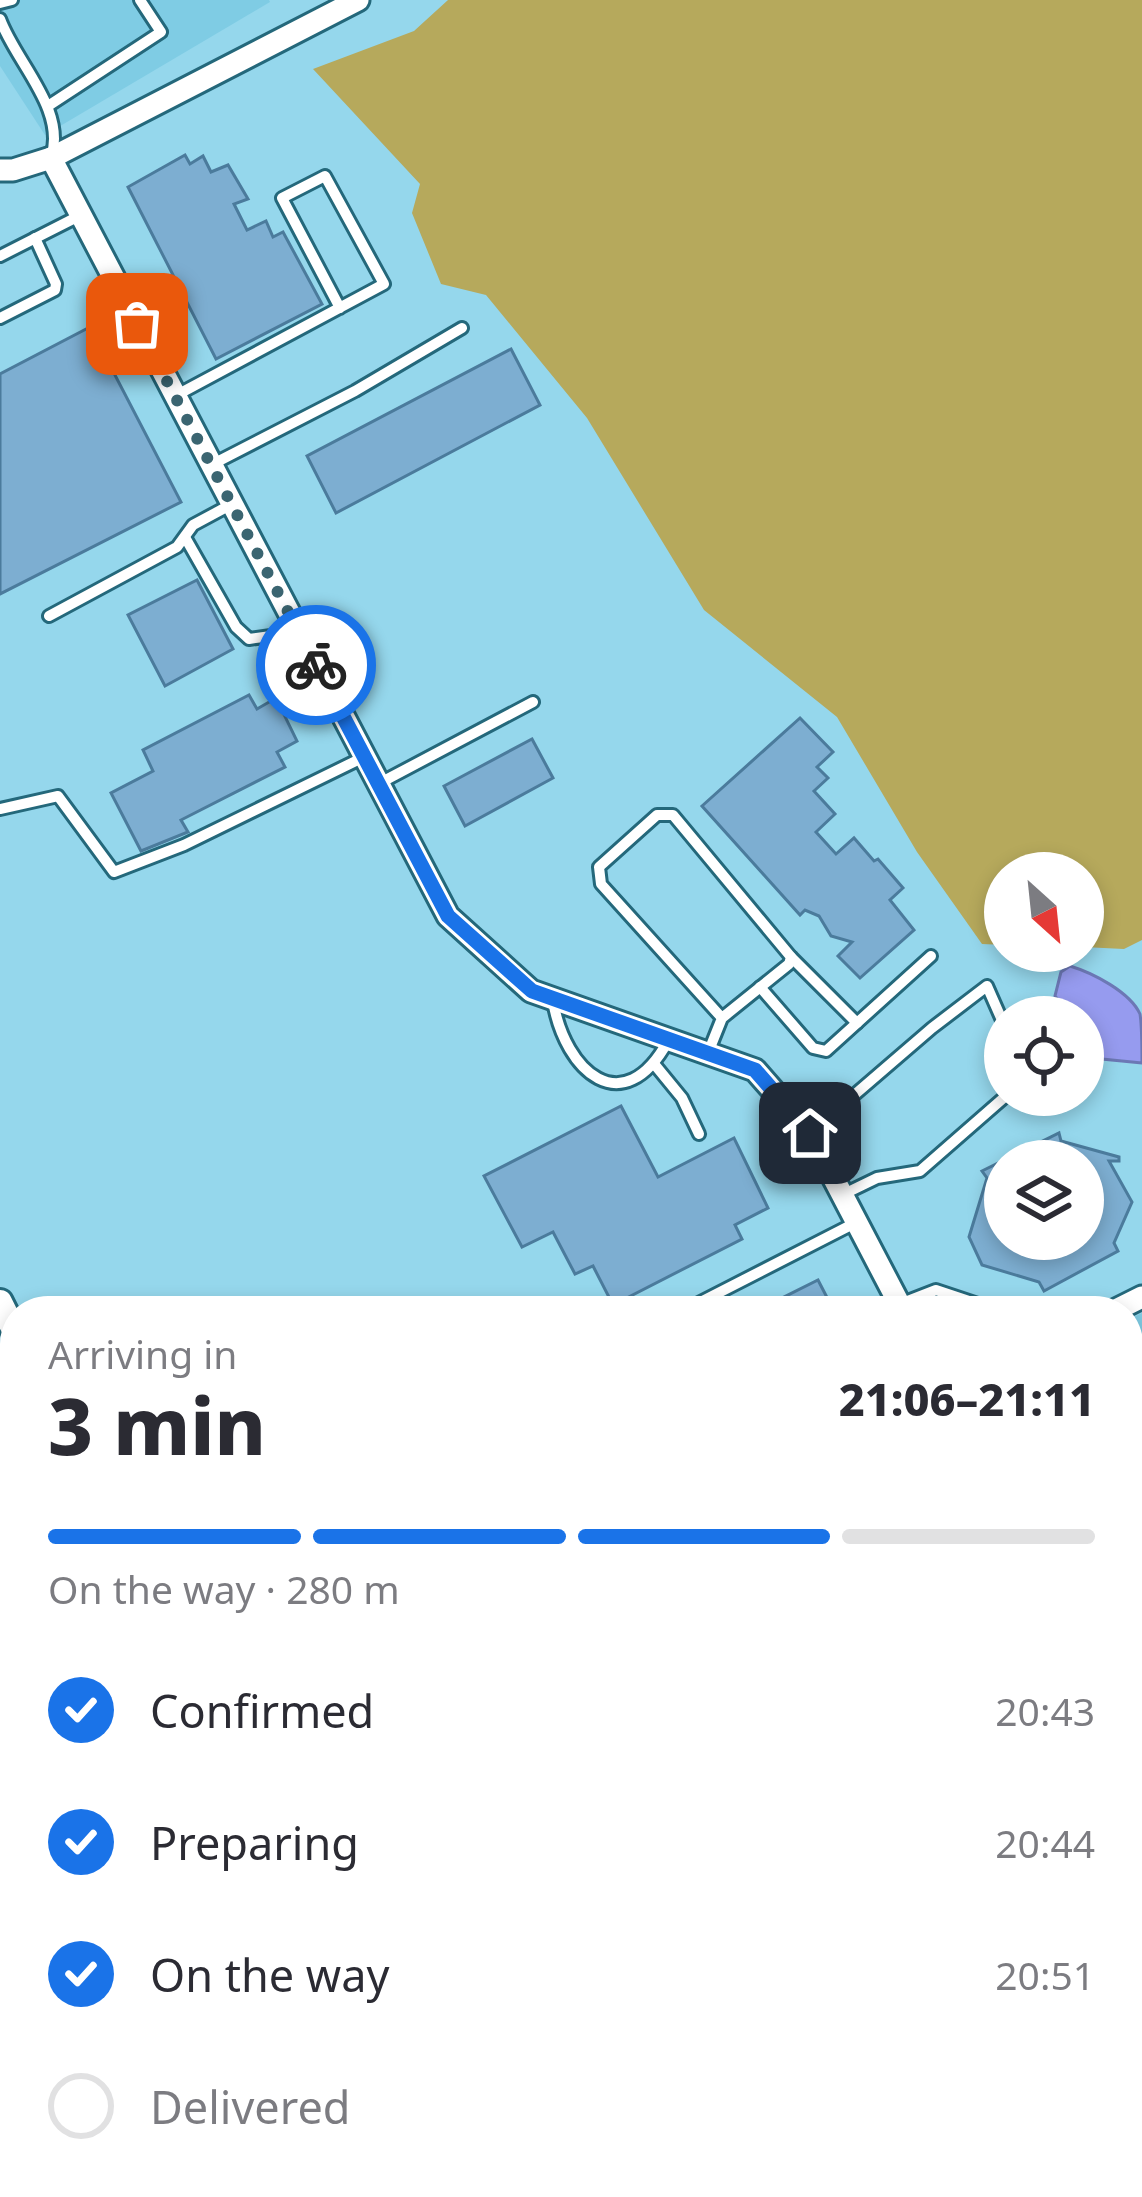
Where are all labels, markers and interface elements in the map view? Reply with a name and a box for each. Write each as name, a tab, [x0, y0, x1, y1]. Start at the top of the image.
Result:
pin	[86, 273, 188, 375]
icon: bag	[104, 291, 170, 357]
courier	[256, 605, 376, 725]
icon: bike	[283, 632, 349, 698]
north arrow	[984, 852, 1104, 972]
map controls	[984, 852, 1104, 1260]
button: locate	[984, 996, 1104, 1116]
pin	[759, 1082, 861, 1184]
icon: home	[777, 1100, 843, 1166]
button: layers	[984, 1140, 1104, 1260]
text: Arriving in	[48, 1327, 237, 1380]
text: 21:06–21:11	[839, 1368, 1095, 1429]
text: 3 min	[48, 1372, 266, 1478]
text: On the way · 280 m	[48, 1562, 400, 1615]
icon: check	[48, 1677, 114, 1743]
text: Confirmed	[150, 1680, 374, 1741]
text: 20:43	[995, 1684, 1095, 1737]
icon: check	[48, 1809, 114, 1875]
text: Preparing	[150, 1812, 359, 1873]
text: 20:44	[995, 1816, 1095, 1869]
icon: check	[48, 1941, 114, 2007]
text: On the way	[150, 1944, 389, 2005]
text: 20:51	[995, 1948, 1095, 2001]
text: Delivered	[150, 2076, 350, 2137]

